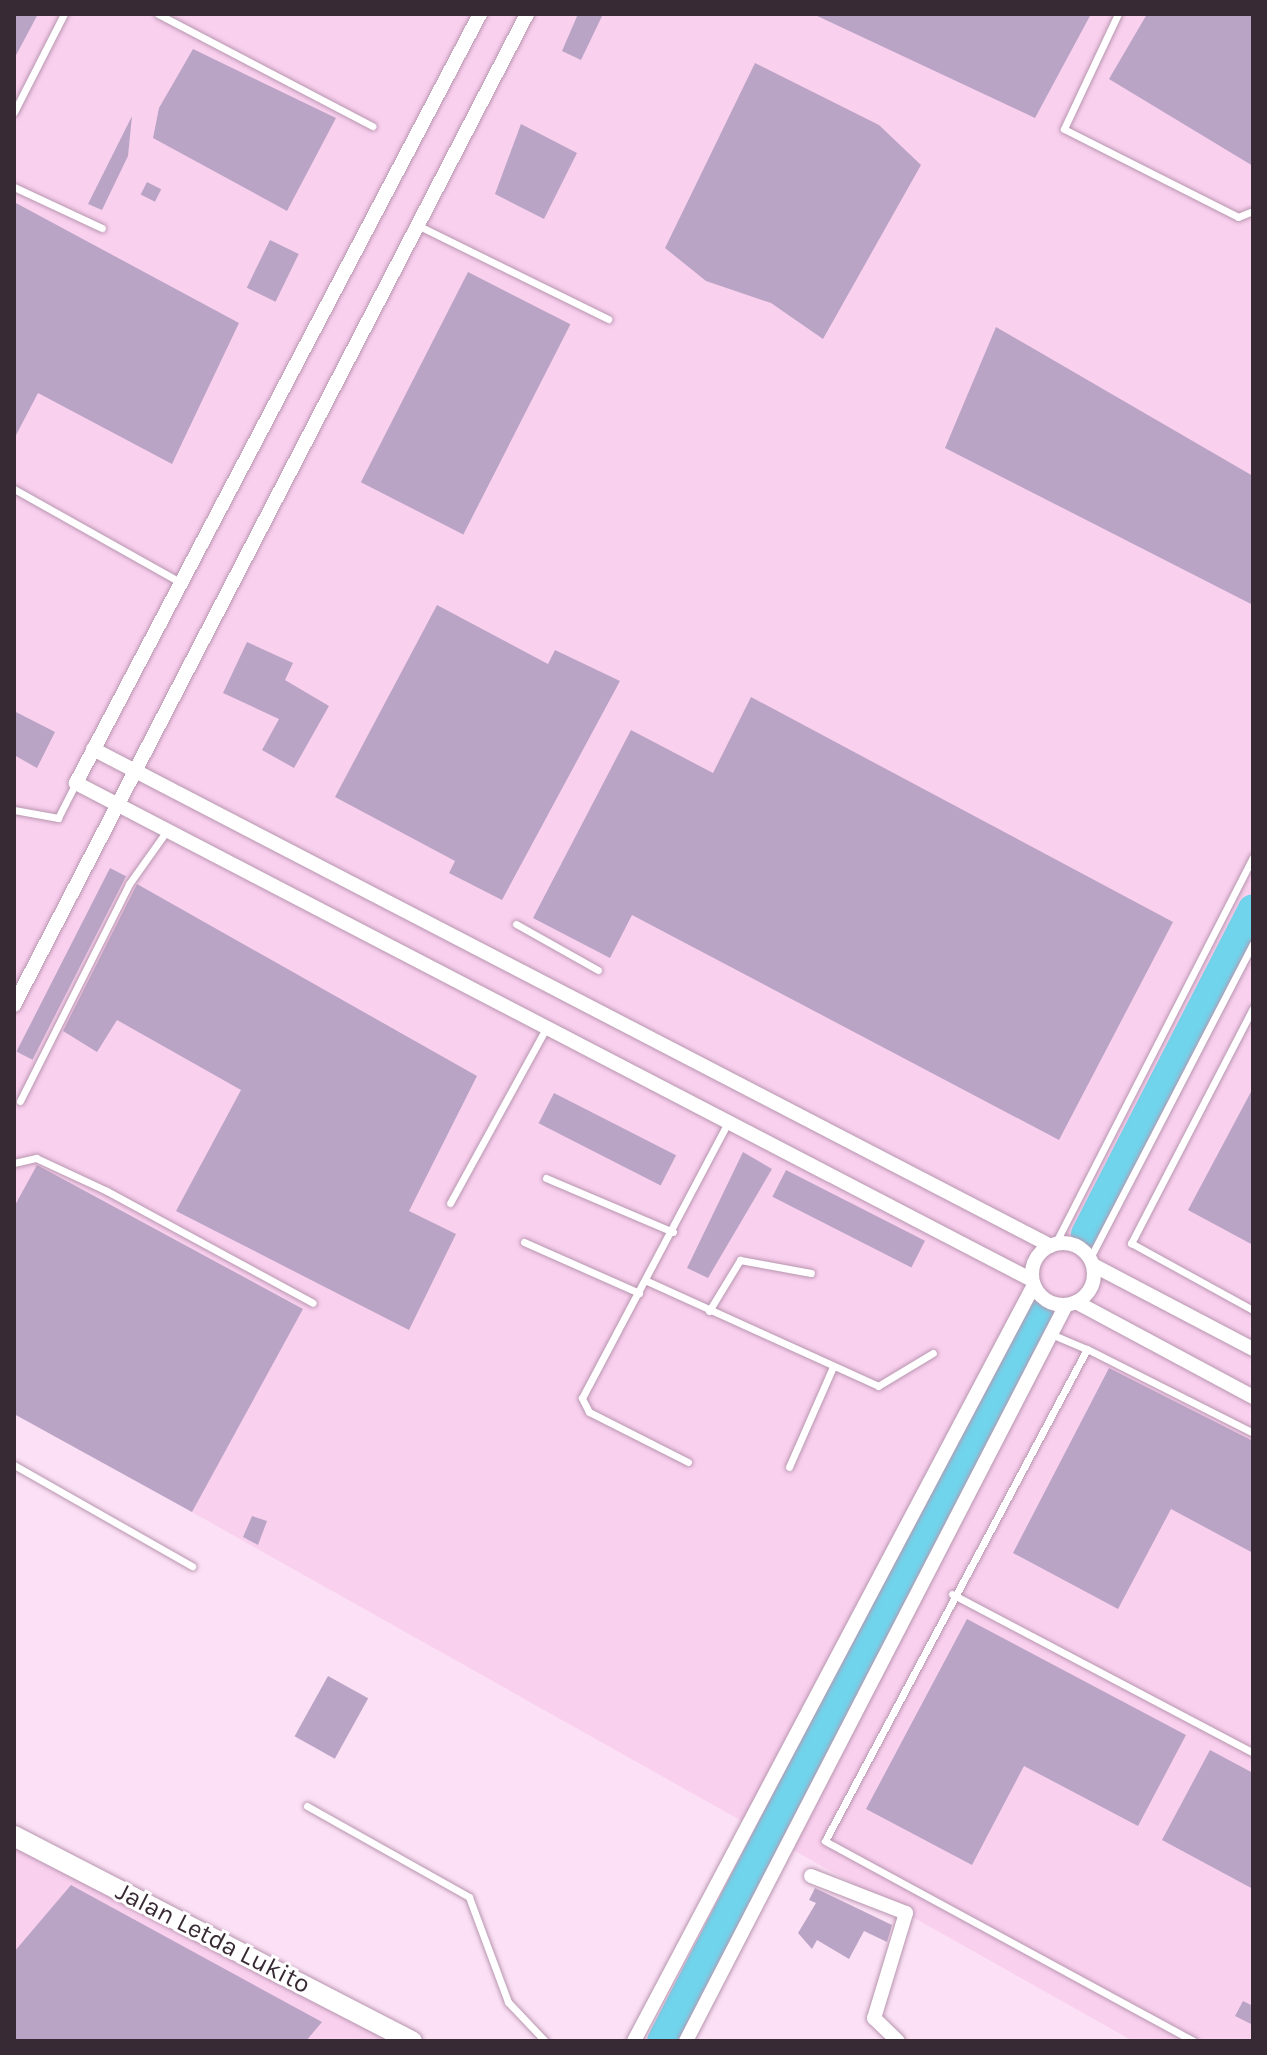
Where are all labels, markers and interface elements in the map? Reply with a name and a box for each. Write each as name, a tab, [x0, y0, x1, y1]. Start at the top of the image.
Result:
street label: Jalan Letda Lukito	[111, 1876, 315, 2000]

